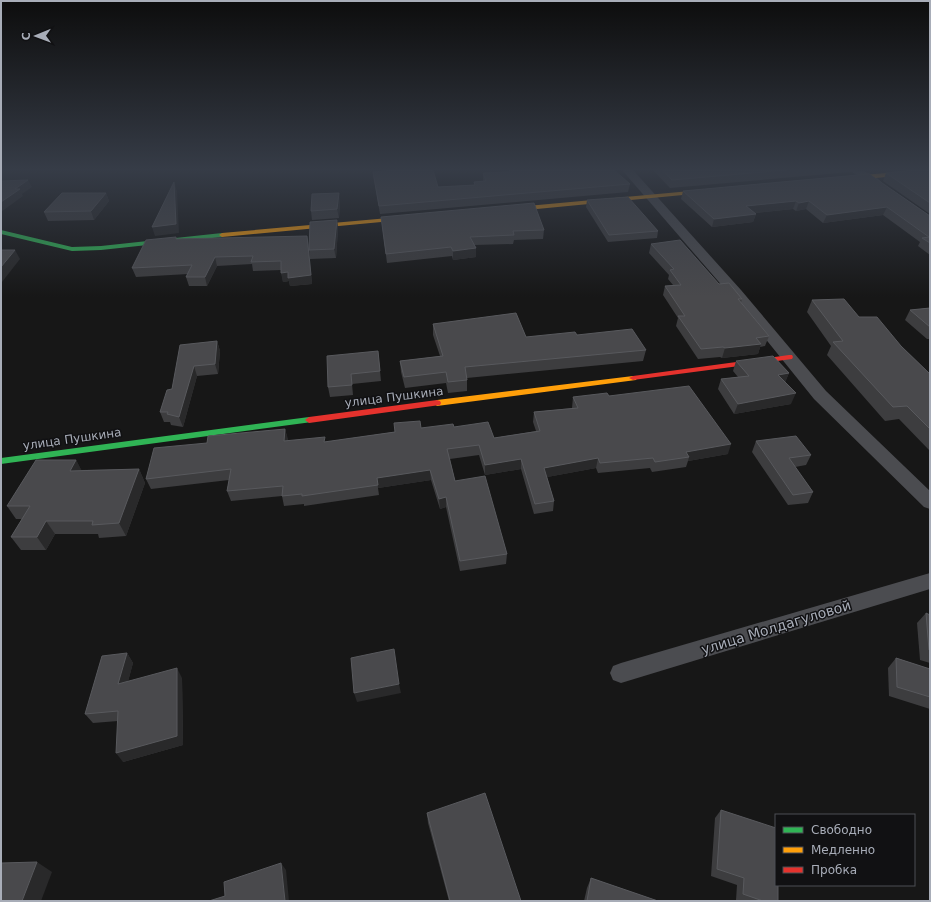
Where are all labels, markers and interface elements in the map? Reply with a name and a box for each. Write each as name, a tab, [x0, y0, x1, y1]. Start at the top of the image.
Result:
north arrow	[16, 16, 56, 56]
text: С	[20, 32, 33, 40]
street label: улица Пушкина	[344, 384, 444, 410]
street label: улица Пушкина	[22, 425, 122, 453]
street label: улица Молдагуловой	[699, 597, 853, 657]
legend	[775, 814, 915, 886]
text: Свободно	[811, 823, 872, 837]
text: Медленно	[811, 843, 875, 857]
text: Пробка	[811, 863, 857, 877]

